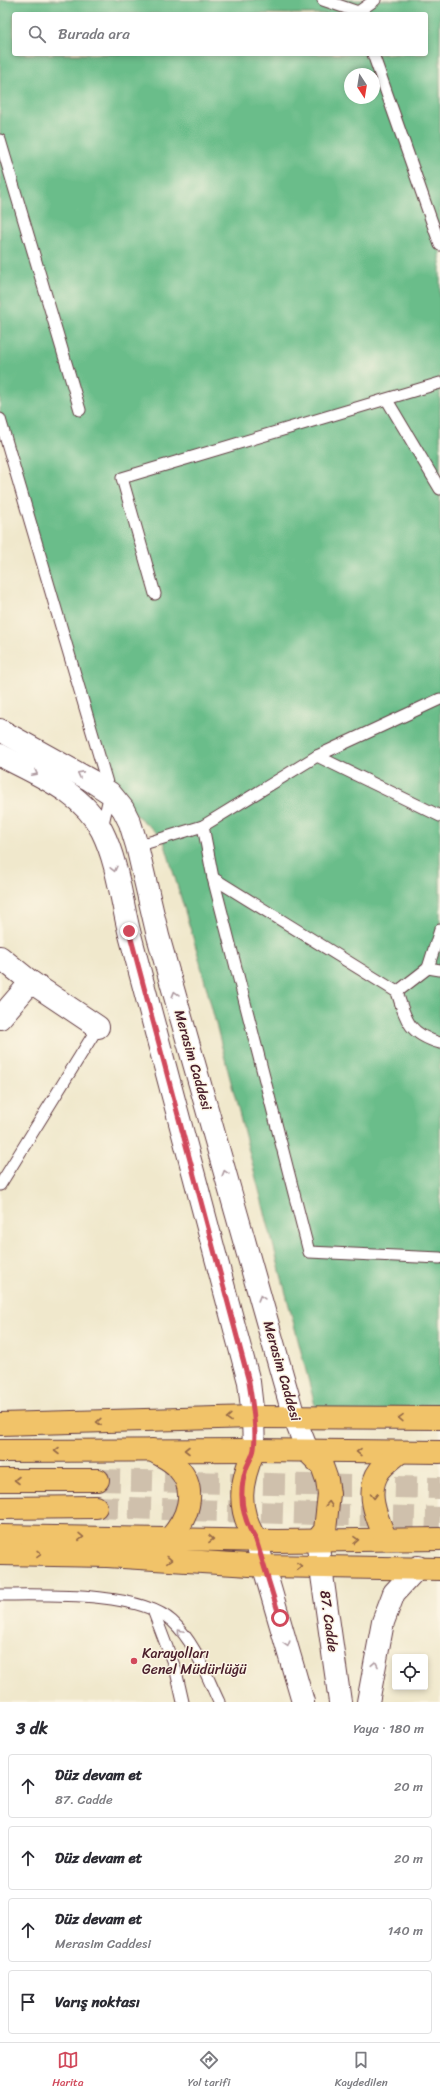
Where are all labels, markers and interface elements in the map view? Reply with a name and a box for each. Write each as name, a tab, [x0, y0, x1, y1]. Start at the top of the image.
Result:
search box	[12, 12, 428, 56]
text: Burada ara	[58, 21, 130, 47]
icon: search	[26, 23, 48, 45]
north arrow	[344, 68, 380, 104]
one-way arrow	[31, 768, 38, 776]
one-way arrow	[77, 772, 85, 779]
one-way arrow	[110, 866, 118, 872]
route end	[120, 922, 138, 940]
one-way arrow	[171, 991, 179, 997]
street label: Merasim Caddesi	[167, 1007, 220, 1114]
one-way arrow	[221, 1170, 230, 1177]
one-way arrow	[257, 1295, 266, 1302]
street label: Merasim Caddesi	[256, 1318, 309, 1425]
one-way arrow	[226, 1414, 232, 1422]
one-way arrow	[398, 1414, 404, 1422]
one-way arrow	[96, 1418, 102, 1426]
one-way arrow	[184, 1446, 190, 1454]
one-way arrow	[54, 1447, 60, 1455]
one-way arrow	[356, 1448, 362, 1456]
one-way arrow	[14, 1476, 20, 1484]
one-way arrow	[369, 1493, 378, 1499]
one-way arrow	[324, 1501, 333, 1507]
one-way arrow	[78, 1533, 84, 1541]
one-way arrow	[208, 1535, 214, 1543]
one-way arrow	[353, 1535, 359, 1544]
one-way arrow	[36, 1550, 42, 1559]
one-way arrow	[166, 1556, 172, 1565]
one-way arrow	[296, 1562, 302, 1570]
street label: 87. Cadde	[312, 1589, 346, 1653]
route start	[271, 1609, 289, 1627]
one-way arrow	[178, 1629, 185, 1636]
one-way arrow	[282, 1640, 291, 1647]
place label: Karayolları Genel Müdürlüğü	[142, 1641, 247, 1682]
map controls	[392, 1654, 428, 1690]
button: locate	[392, 1654, 428, 1690]
marker: Karayolları Genel Müdürlüğü	[129, 1656, 139, 1666]
one-way arrow	[370, 1660, 378, 1667]
text: 3 dk	[16, 1713, 48, 1743]
text: Yaya · 180 m	[353, 1717, 424, 1740]
text: Düz devam et	[55, 1762, 142, 1788]
icon: ahead	[17, 1775, 39, 1797]
text: 20 m	[394, 1775, 423, 1798]
text: 87. Cadde	[55, 1788, 113, 1811]
text: Düz devam et	[55, 1845, 142, 1871]
icon: ahead	[17, 1847, 39, 1869]
text: 20 m	[394, 1847, 423, 1870]
text: Düz devam et	[55, 1906, 142, 1932]
icon: ahead	[17, 1919, 39, 1941]
text: 140 m	[388, 1919, 423, 1942]
text: Merasim Caddesi	[55, 1932, 151, 1955]
text: Varış noktası	[55, 1989, 140, 2015]
icon: arrive	[17, 1991, 39, 2013]
tab: Harita	[52, 2049, 83, 2092]
tab: Yol tarifi	[188, 2049, 230, 2092]
tab: Kaydedilen	[335, 2049, 388, 2092]

